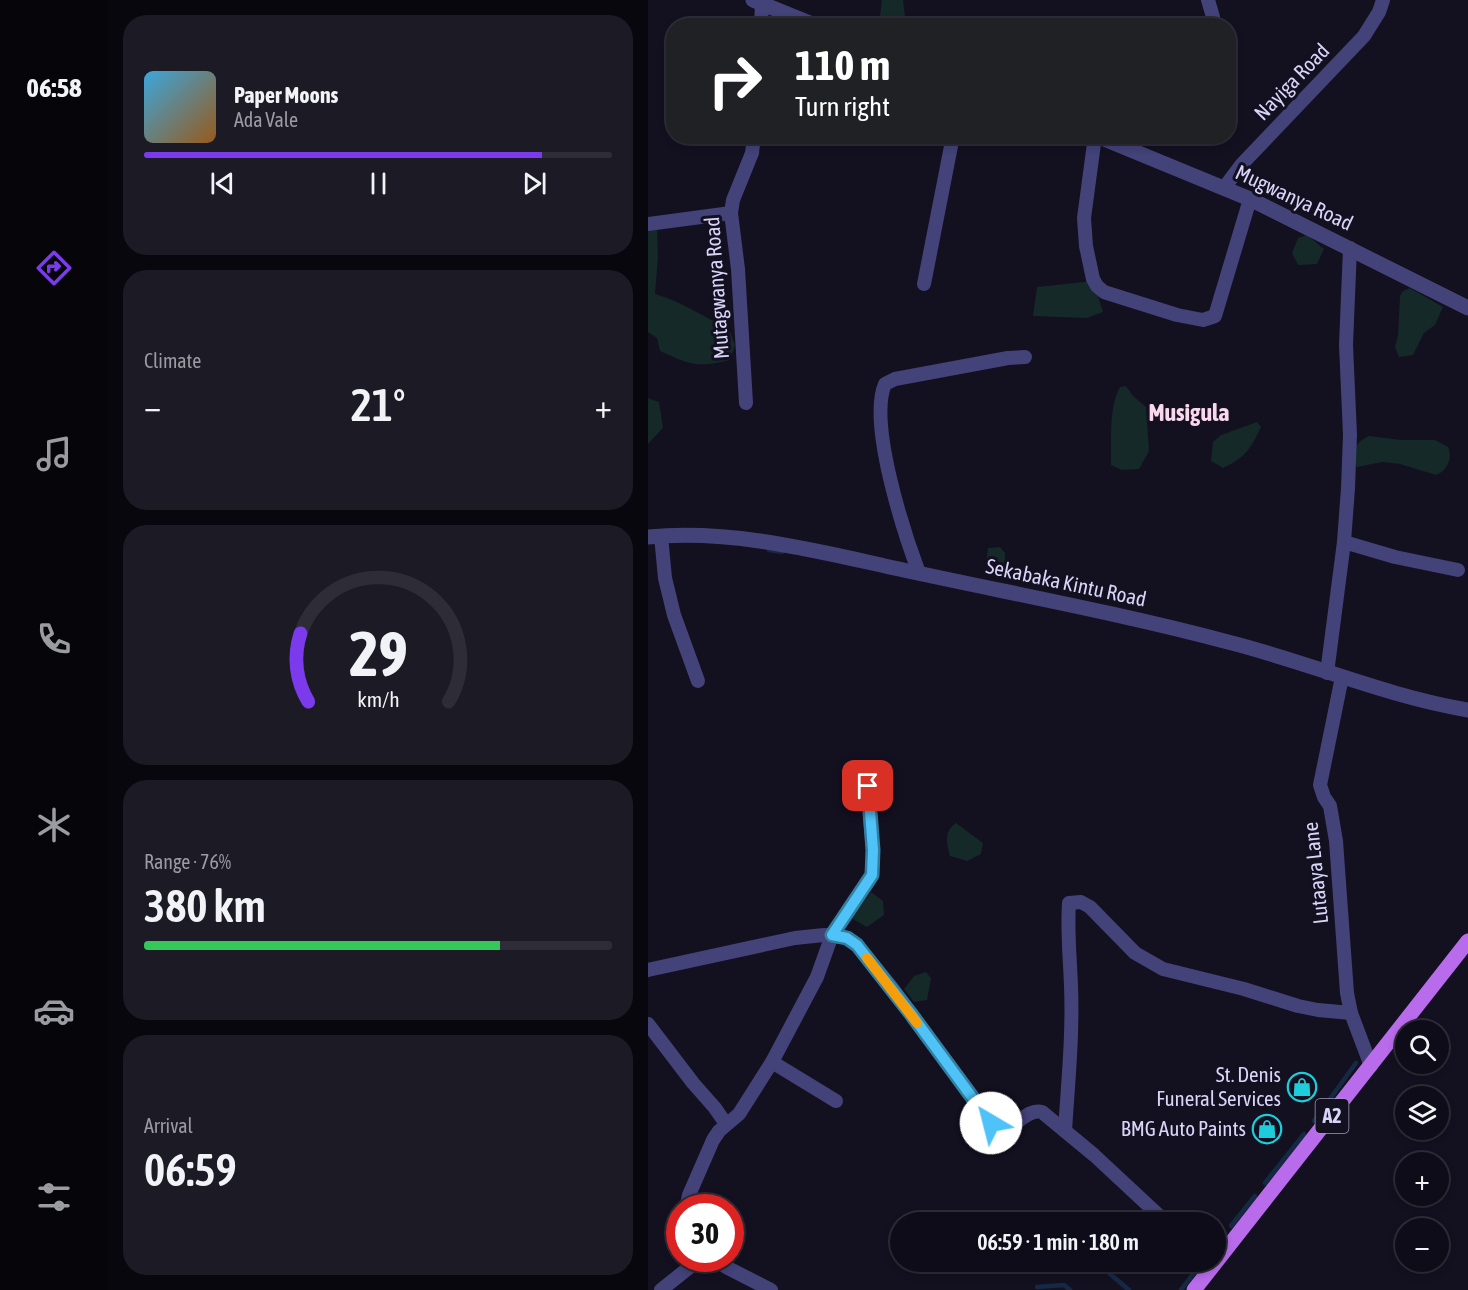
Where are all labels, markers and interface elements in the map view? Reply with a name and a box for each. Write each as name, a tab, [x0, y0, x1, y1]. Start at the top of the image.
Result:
street label: Nayiga Road	[1249, 38, 1334, 125]
text: 110 m	[795, 41, 890, 89]
icon: right	[696, 42, 774, 120]
text: 06:58	[26, 72, 82, 103]
text: Paper Moons	[234, 82, 338, 108]
text: Turn right	[795, 91, 890, 122]
text: Ada Vale	[234, 108, 298, 131]
street label: Mugwanya Road	[1232, 159, 1357, 235]
icon: previous	[206, 167, 239, 200]
icon: pause	[362, 167, 395, 200]
icon: next	[518, 167, 551, 200]
street label: Mutagwanya Road	[699, 216, 733, 360]
icon: directions	[33, 247, 75, 289]
text: Climate	[144, 349, 201, 372]
text: 21°	[351, 379, 405, 431]
text: −	[144, 387, 161, 425]
text: +	[595, 387, 612, 425]
district label: Musigula	[1148, 399, 1230, 426]
icon: music	[33, 433, 75, 475]
street label: Sekabaka Kintu Road	[984, 553, 1149, 611]
icon: phone	[33, 618, 75, 660]
text: 29	[349, 618, 407, 689]
text: km/h	[357, 687, 399, 712]
pin	[842, 760, 893, 811]
icon: arrive	[851, 769, 884, 802]
icon: climate	[33, 804, 75, 846]
street label: Lutaaya Lane	[1298, 821, 1332, 925]
text: Range · 76%	[144, 850, 231, 873]
text: 380 km	[144, 880, 266, 932]
icon: car	[33, 990, 75, 1032]
map controls	[1395, 1020, 1449, 1272]
button: search	[1395, 1020, 1449, 1074]
place label: St. Denis Funeral Services	[1156, 1062, 1281, 1110]
shop icon: St. Denis Funeral Services	[1286, 1071, 1318, 1103]
button: layers	[1395, 1086, 1449, 1140]
position arrow	[959, 1091, 1023, 1155]
road number: A2	[1316, 1099, 1348, 1133]
shop icon: BMG Auto Paints	[1251, 1113, 1283, 1145]
text: Arrival	[144, 1114, 193, 1137]
place label: BMG Auto Paints	[1121, 1116, 1246, 1140]
text: 06:59	[144, 1144, 237, 1196]
button: +	[1395, 1152, 1449, 1206]
icon: filters	[33, 1176, 75, 1218]
speed limit sign: 30	[666, 1194, 744, 1272]
button: −	[1395, 1218, 1449, 1272]
text: 06:59 · 1 min · 180 m	[977, 1229, 1139, 1255]

